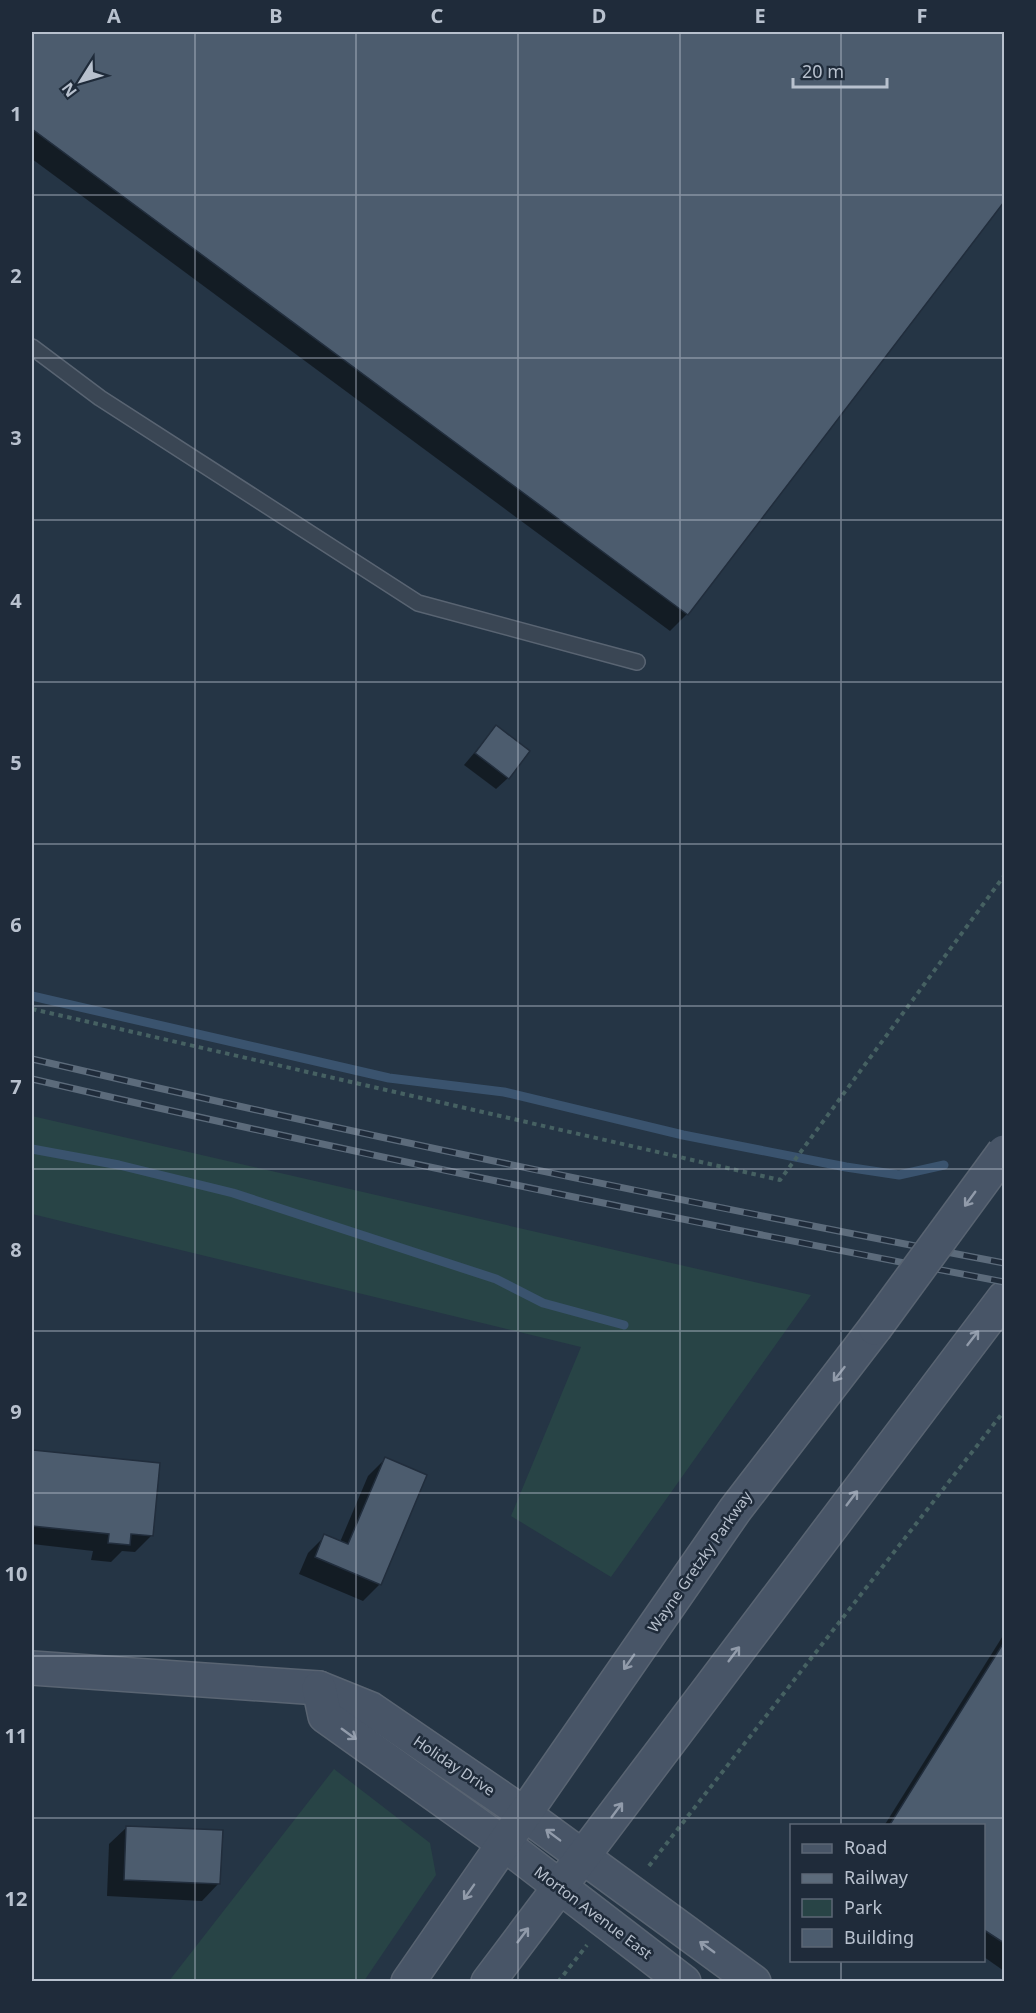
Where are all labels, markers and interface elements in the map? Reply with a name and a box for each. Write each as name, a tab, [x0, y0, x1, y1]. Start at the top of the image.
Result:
text: A	[107, 2, 121, 29]
text: B	[269, 2, 283, 29]
text: C	[431, 2, 444, 29]
text: D	[592, 2, 606, 29]
text: E	[754, 2, 766, 29]
text: F	[917, 2, 927, 29]
north arrow	[51, 51, 111, 111]
scale bar	[793, 51, 888, 89]
text: 20 m	[802, 59, 844, 83]
text: N	[56, 78, 82, 102]
text: 1	[10, 100, 22, 127]
text: 2	[10, 262, 22, 289]
text: 3	[10, 424, 22, 451]
text: 4	[10, 587, 22, 614]
text: 5	[10, 749, 22, 776]
text: 6	[10, 911, 22, 938]
text: 7	[10, 1073, 22, 1100]
one-way arrow	[964, 1190, 976, 1206]
text: 8	[10, 1236, 22, 1263]
one-way arrow	[967, 1330, 980, 1346]
one-way arrow	[833, 1366, 846, 1382]
text: 9	[10, 1398, 22, 1425]
street label: Wayne Gretzky Parkway	[643, 1487, 756, 1636]
one-way arrow	[845, 1491, 858, 1507]
text: 10	[5, 1560, 27, 1587]
one-way arrow	[728, 1646, 741, 1662]
one-way arrow	[623, 1653, 635, 1669]
text: 11	[5, 1722, 27, 1749]
one-way arrow	[341, 1728, 357, 1740]
street label: Holiday Drive	[410, 1731, 499, 1800]
one-way arrow	[611, 1802, 623, 1818]
legend	[790, 1824, 985, 1962]
one-way arrow	[545, 1828, 561, 1841]
text: Road	[844, 1835, 887, 1859]
street label: Morton Avenue East	[531, 1861, 657, 1963]
text: Railway	[844, 1865, 909, 1889]
one-way arrow	[463, 1883, 475, 1899]
text: 12	[5, 1885, 27, 1912]
text: Park	[844, 1895, 882, 1919]
text: Building	[844, 1925, 914, 1949]
one-way arrow	[517, 1927, 529, 1943]
one-way arrow	[699, 1941, 715, 1953]

